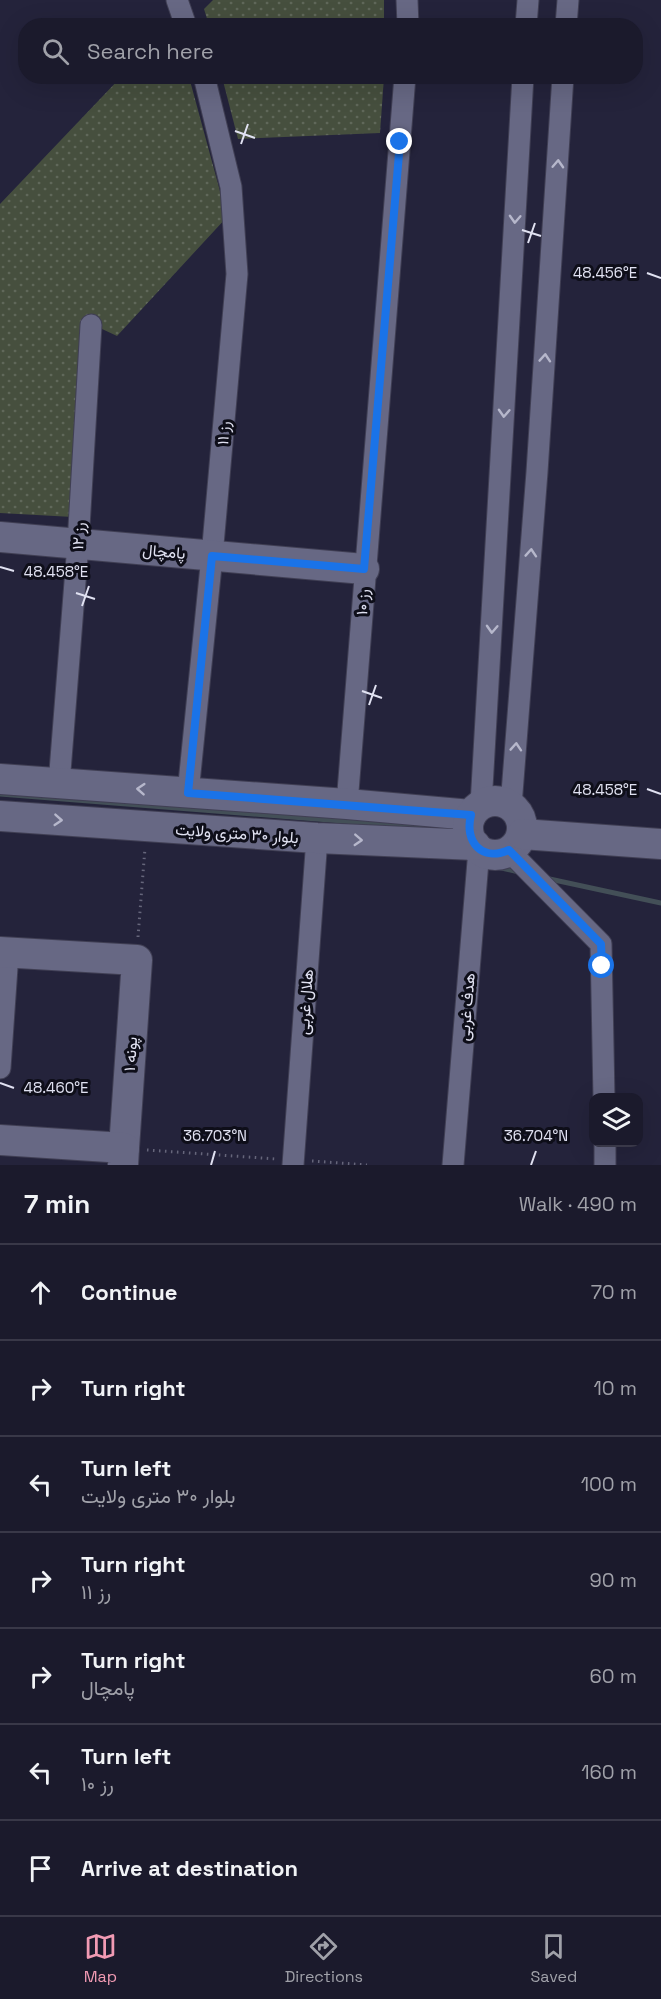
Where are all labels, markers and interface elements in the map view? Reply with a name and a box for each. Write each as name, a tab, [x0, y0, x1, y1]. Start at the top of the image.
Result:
search box	[18, 18, 643, 84]
icon: search	[39, 35, 72, 68]
text: Search here	[87, 37, 214, 65]
route end	[386, 128, 412, 154]
one-way arrow	[552, 159, 565, 168]
one-way arrow	[509, 214, 522, 223]
text: 48.456°E	[573, 263, 637, 282]
one-way arrow	[538, 354, 551, 363]
one-way arrow	[498, 409, 511, 418]
street label: رز ۱۱	[212, 420, 235, 446]
street label: رز ۱۲	[67, 521, 90, 551]
street label: پامچال	[142, 539, 186, 565]
one-way arrow	[524, 548, 537, 557]
text: 48.458°E	[24, 562, 88, 581]
street label: رز ۱۰	[351, 588, 374, 616]
one-way arrow	[485, 625, 498, 634]
one-way arrow	[509, 743, 522, 752]
text: 48.458°E	[573, 780, 637, 799]
one-way arrow	[136, 783, 145, 796]
one-way arrow	[54, 814, 63, 827]
street label: بلوار ۳۰ متری ولایت	[175, 819, 299, 848]
one-way arrow	[353, 834, 362, 847]
route start	[588, 952, 614, 978]
street label: هلال غربی	[293, 968, 318, 1036]
street label: هدف غربی	[453, 972, 480, 1042]
street label: پونه ۱	[119, 1036, 143, 1072]
text: 48.460°E	[24, 1078, 88, 1097]
map controls	[589, 1093, 643, 1147]
button: layers	[589, 1093, 643, 1147]
text: 36.703°N	[183, 1126, 247, 1145]
text: 36.704°N	[504, 1126, 568, 1145]
text: 7 min	[24, 1187, 90, 1221]
text: Walk · 490 m	[519, 1191, 637, 1217]
icon: ahead	[24, 1276, 57, 1309]
text: Continue	[81, 1278, 177, 1306]
text: 70 m	[591, 1279, 637, 1305]
icon: right	[24, 1372, 57, 1405]
text: Turn right	[81, 1374, 186, 1402]
text: 10 m	[593, 1375, 637, 1401]
text: Turn left	[81, 1454, 171, 1482]
icon: left	[24, 1468, 57, 1501]
text: 100 m	[581, 1471, 637, 1497]
text: بلوار ۳۰ متری ولایت	[81, 1483, 235, 1509]
text: Turn right	[81, 1550, 186, 1578]
icon: right	[24, 1564, 57, 1597]
text: 90 m	[590, 1567, 637, 1593]
text: رز ۱۱	[81, 1579, 111, 1605]
text: Turn right	[81, 1646, 186, 1674]
icon: right	[24, 1660, 57, 1693]
text: 60 m	[590, 1663, 637, 1689]
text: پامچال	[81, 1675, 135, 1701]
text: Turn left	[81, 1742, 171, 1770]
icon: left	[24, 1756, 57, 1789]
text: 160 m	[581, 1759, 637, 1785]
text: رز ۱۰	[81, 1771, 114, 1797]
icon: arrive	[24, 1852, 57, 1885]
text: Arrive at destination	[81, 1854, 298, 1882]
tab: Map	[84, 1930, 117, 1987]
tab: Directions	[285, 1930, 363, 1987]
tab: Saved	[531, 1930, 577, 1987]

